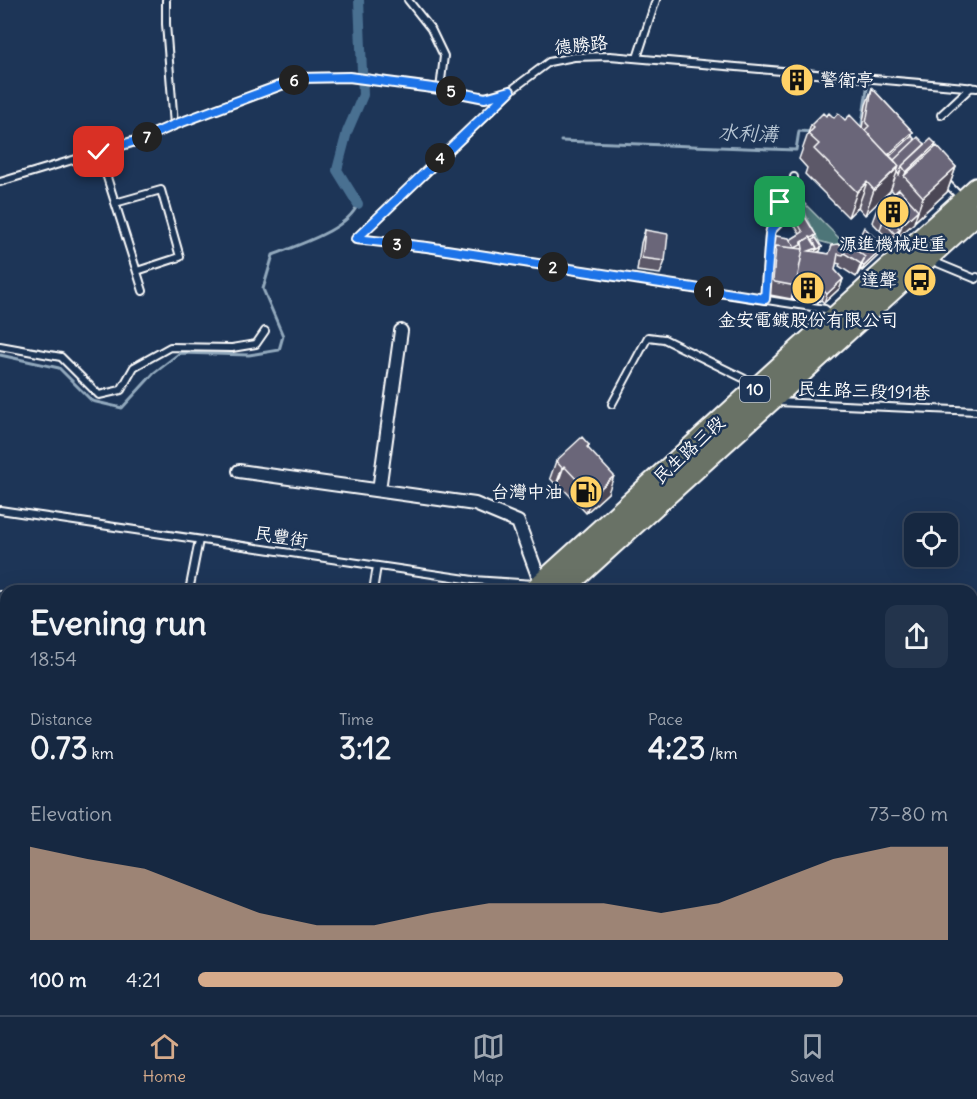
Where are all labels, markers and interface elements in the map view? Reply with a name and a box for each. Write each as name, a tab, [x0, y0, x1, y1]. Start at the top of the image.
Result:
street label: 德勝路	[553, 30, 609, 59]
building icon: 警衛亭	[779, 62, 815, 98]
pin: 6	[279, 65, 309, 95]
place label: 警衛亭	[820, 68, 874, 91]
text: 6	[289, 70, 299, 90]
pin: 5	[436, 76, 466, 106]
text: 5	[446, 81, 456, 101]
water label: 水利溝	[718, 119, 780, 146]
pin: 7	[132, 122, 162, 152]
pin	[73, 126, 124, 177]
text: 7	[143, 127, 151, 147]
icon: check	[82, 135, 115, 168]
pin: 4	[425, 143, 455, 173]
text: 4	[435, 148, 445, 168]
pin	[754, 176, 805, 227]
icon: arrive	[763, 185, 796, 218]
building icon: 源進機械起重	[875, 194, 911, 230]
pin: 3	[382, 229, 412, 259]
place label: 源進機械起重	[839, 232, 947, 255]
text: 3	[392, 234, 402, 254]
pin: 2	[538, 252, 568, 282]
text: 2	[549, 257, 557, 277]
bus stop icon: 達聲	[902, 262, 938, 298]
place label: 達聲	[861, 268, 897, 291]
building icon: 金安電鍍股份有限公司	[790, 270, 826, 306]
pin: 1	[694, 276, 724, 306]
text: 1	[706, 281, 712, 301]
place label: 金安電鍍股份有限公司	[718, 308, 898, 331]
road number: 10	[740, 376, 770, 402]
street label: 民生路三段191巷	[797, 377, 931, 404]
street label: 民生路三段	[648, 411, 729, 489]
fuel station icon: 台灣中油	[568, 474, 604, 510]
place label: 台灣中油	[491, 480, 563, 503]
map controls	[904, 513, 958, 567]
button: locate	[904, 513, 958, 567]
street label: 民豐街	[253, 521, 310, 552]
text: Evening run	[30, 602, 206, 644]
button: share	[885, 605, 948, 668]
text: 18:54	[30, 646, 77, 671]
text: Distance	[30, 709, 92, 729]
text: Time	[339, 709, 374, 729]
text: Pace	[648, 709, 683, 729]
text: 0.73	[30, 729, 88, 767]
text: 3:12	[339, 729, 391, 767]
text: 4:23	[648, 729, 706, 767]
text: km	[88, 743, 114, 763]
text: /km	[706, 743, 737, 763]
text: Elevation	[30, 801, 112, 826]
text: 73–80 m	[869, 801, 948, 826]
text: 100 m	[30, 967, 87, 992]
text: 4:21	[126, 967, 161, 992]
tab: Home	[143, 1030, 186, 1086]
tab: Map	[472, 1030, 505, 1086]
tab: Saved	[790, 1030, 834, 1086]

